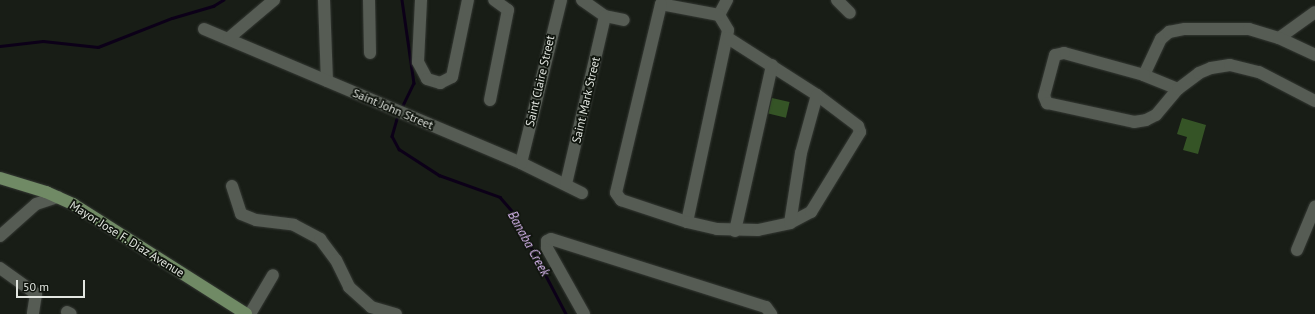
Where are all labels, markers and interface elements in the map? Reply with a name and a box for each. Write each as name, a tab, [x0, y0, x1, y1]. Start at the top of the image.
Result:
street label: Saint Claire Street	[523, 34, 557, 128]
street label: Saint Mark Street	[569, 55, 603, 145]
street label: Saint John Street	[350, 86, 436, 132]
street label: Mayor Jose F. Diaz Avenue	[66, 197, 188, 281]
water label: Banaba Creek	[504, 209, 552, 279]
scale bar	[18, 272, 87, 298]
text: 50 m	[23, 279, 49, 294]

